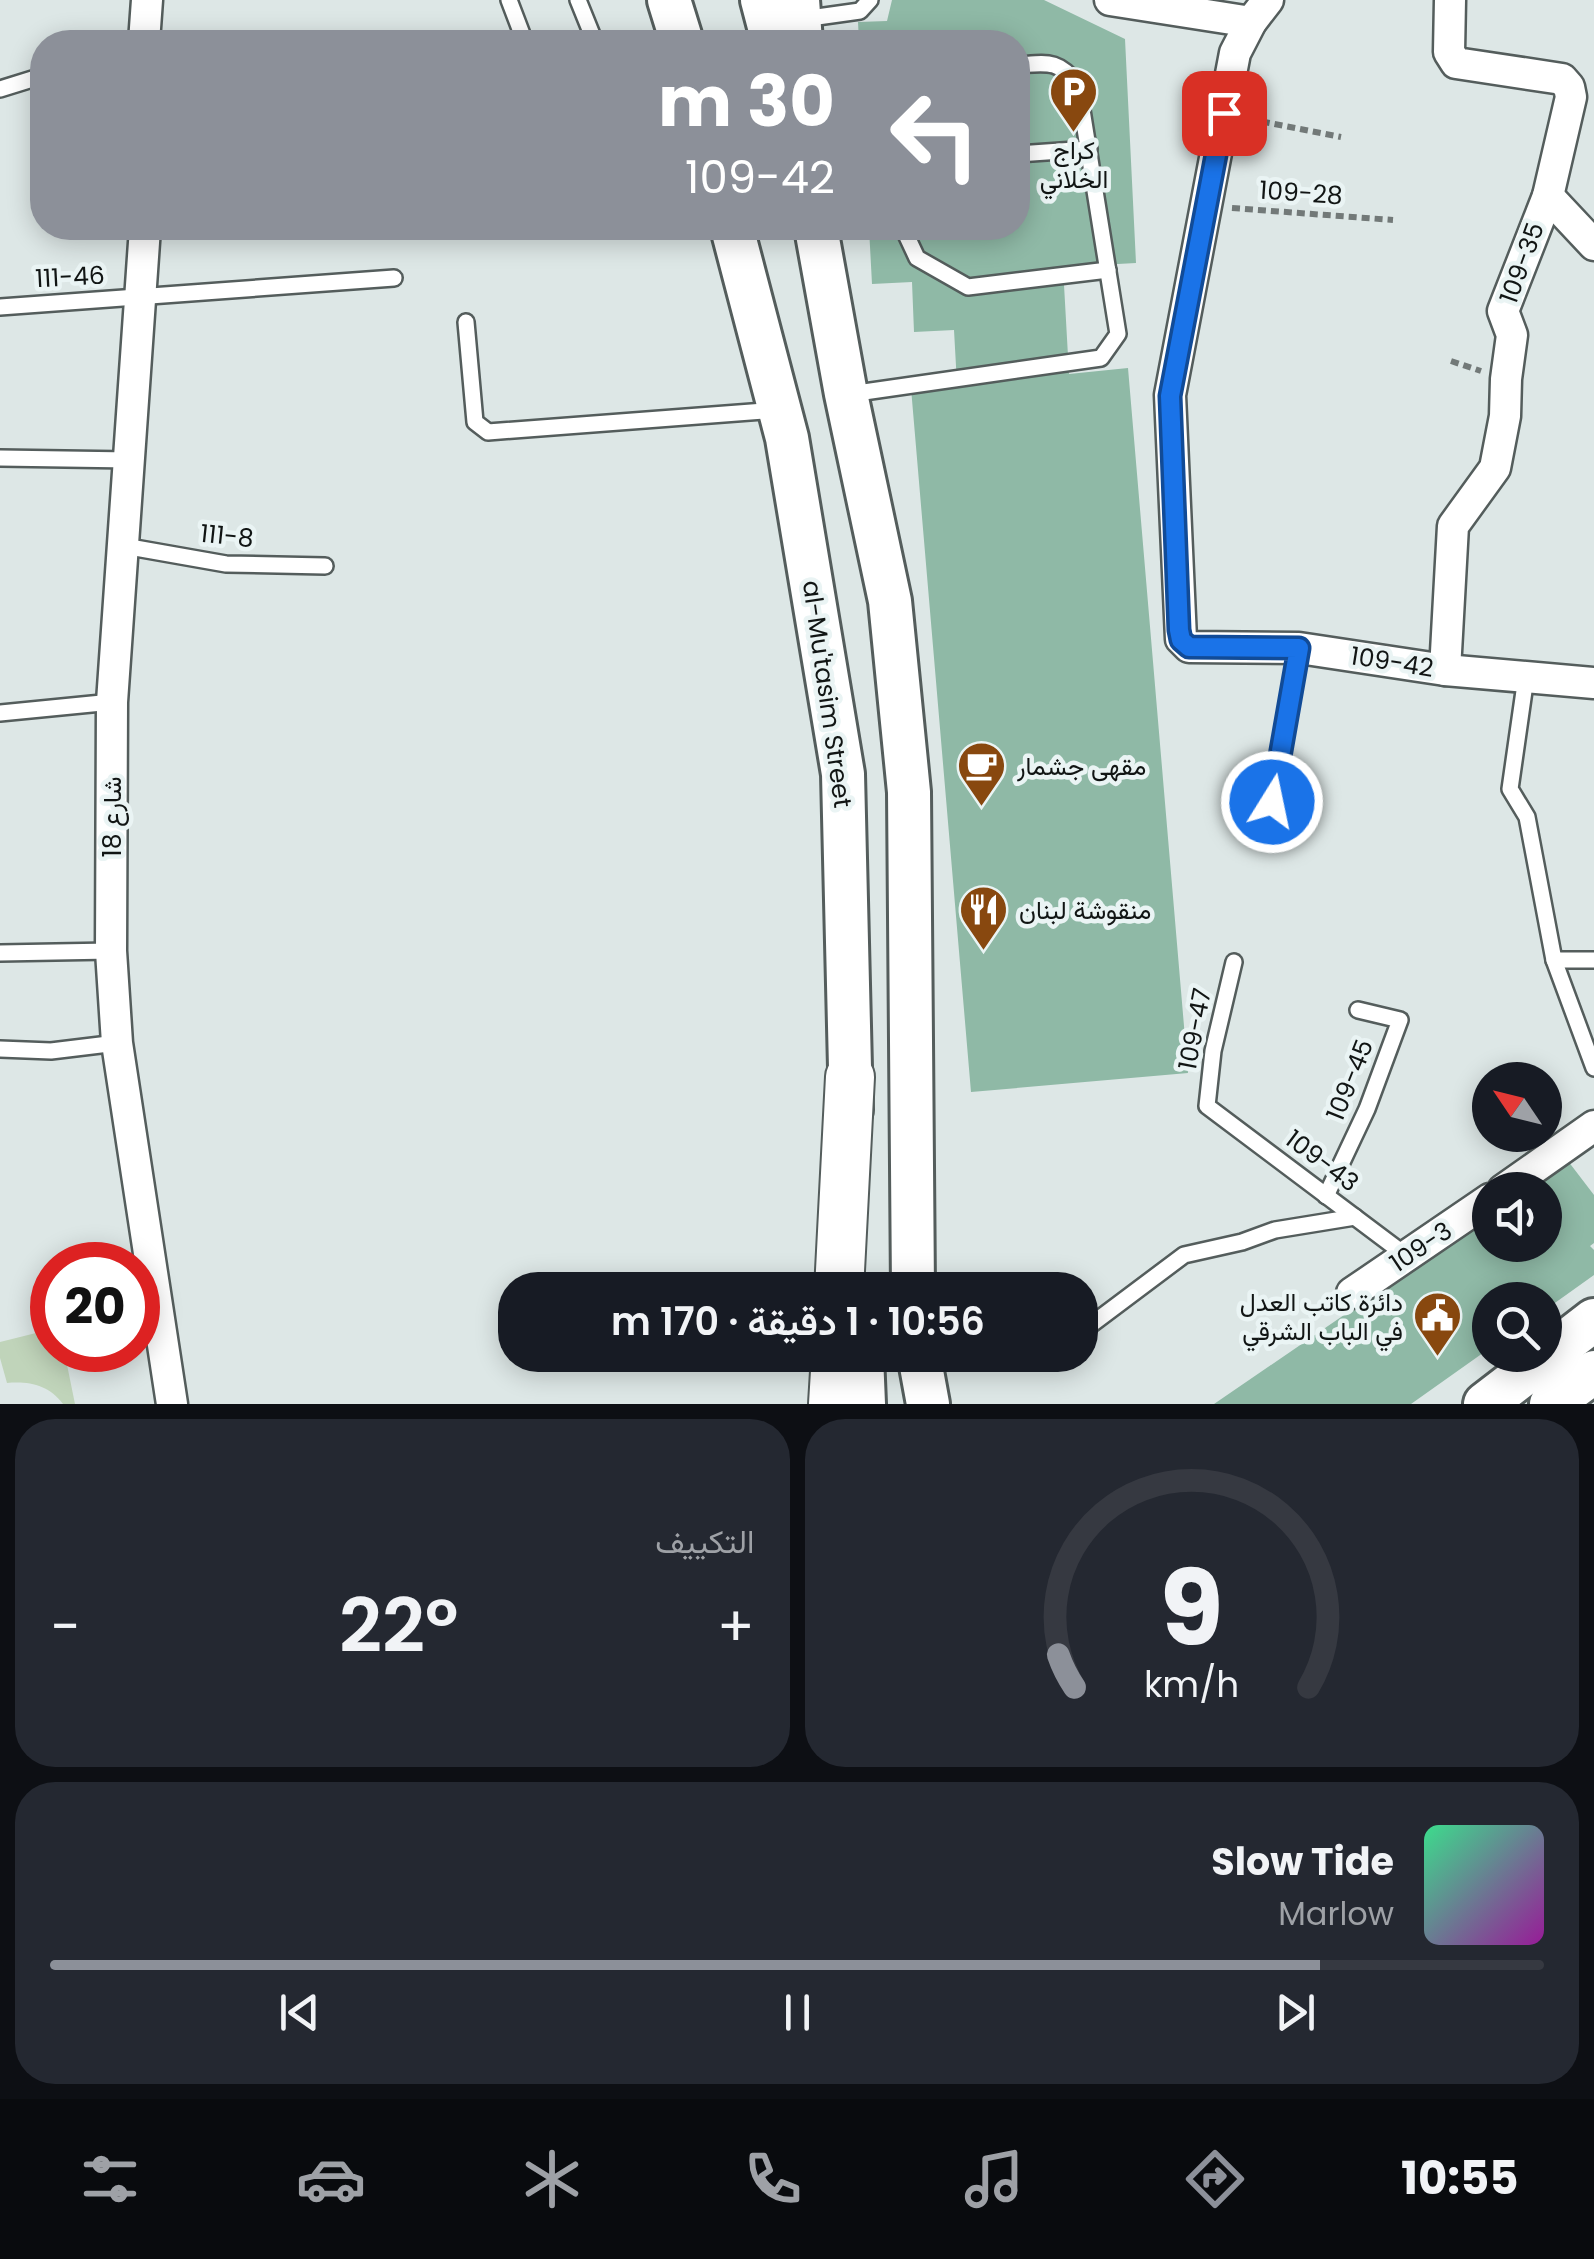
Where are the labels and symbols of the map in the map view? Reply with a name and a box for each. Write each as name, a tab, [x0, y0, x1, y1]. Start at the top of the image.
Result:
parking icon: كراج الخلاني	[1048, 66, 1100, 134]
pin	[1182, 71, 1267, 156]
place label: كراج الخلاني	[1040, 133, 1108, 200]
street label: 109-28	[1258, 173, 1344, 213]
street label: 109-35	[1491, 218, 1553, 308]
street label: 111-46	[34, 258, 106, 296]
street label: 111-8	[199, 516, 255, 556]
street label: al-Mu'tasim Street	[794, 578, 860, 810]
street label: 109-42	[1348, 638, 1436, 686]
cafe icon: مقهى جشمار	[956, 740, 1008, 808]
place label: مقهى جشمار	[1016, 749, 1146, 784]
position arrow	[1220, 750, 1324, 854]
street label: شارع 18	[95, 777, 130, 857]
restaurant icon: منقوشة لبنان	[958, 884, 1010, 952]
place label: منقوشة لبنان	[1019, 893, 1151, 928]
street label: 109-47	[1170, 985, 1220, 1073]
street label: 109-45	[1318, 1034, 1382, 1126]
north arrow	[1472, 1062, 1562, 1152]
street label: 109-43	[1278, 1122, 1366, 1200]
street label: 109-3	[1383, 1213, 1459, 1281]
speed limit sign: 20	[30, 1242, 160, 1372]
place label: دائرة كاتب العدل في الباب الشرقي	[1240, 1285, 1403, 1352]
public building icon: دائرة كاتب العدل في الباب الشرقي	[1412, 1290, 1464, 1358]

